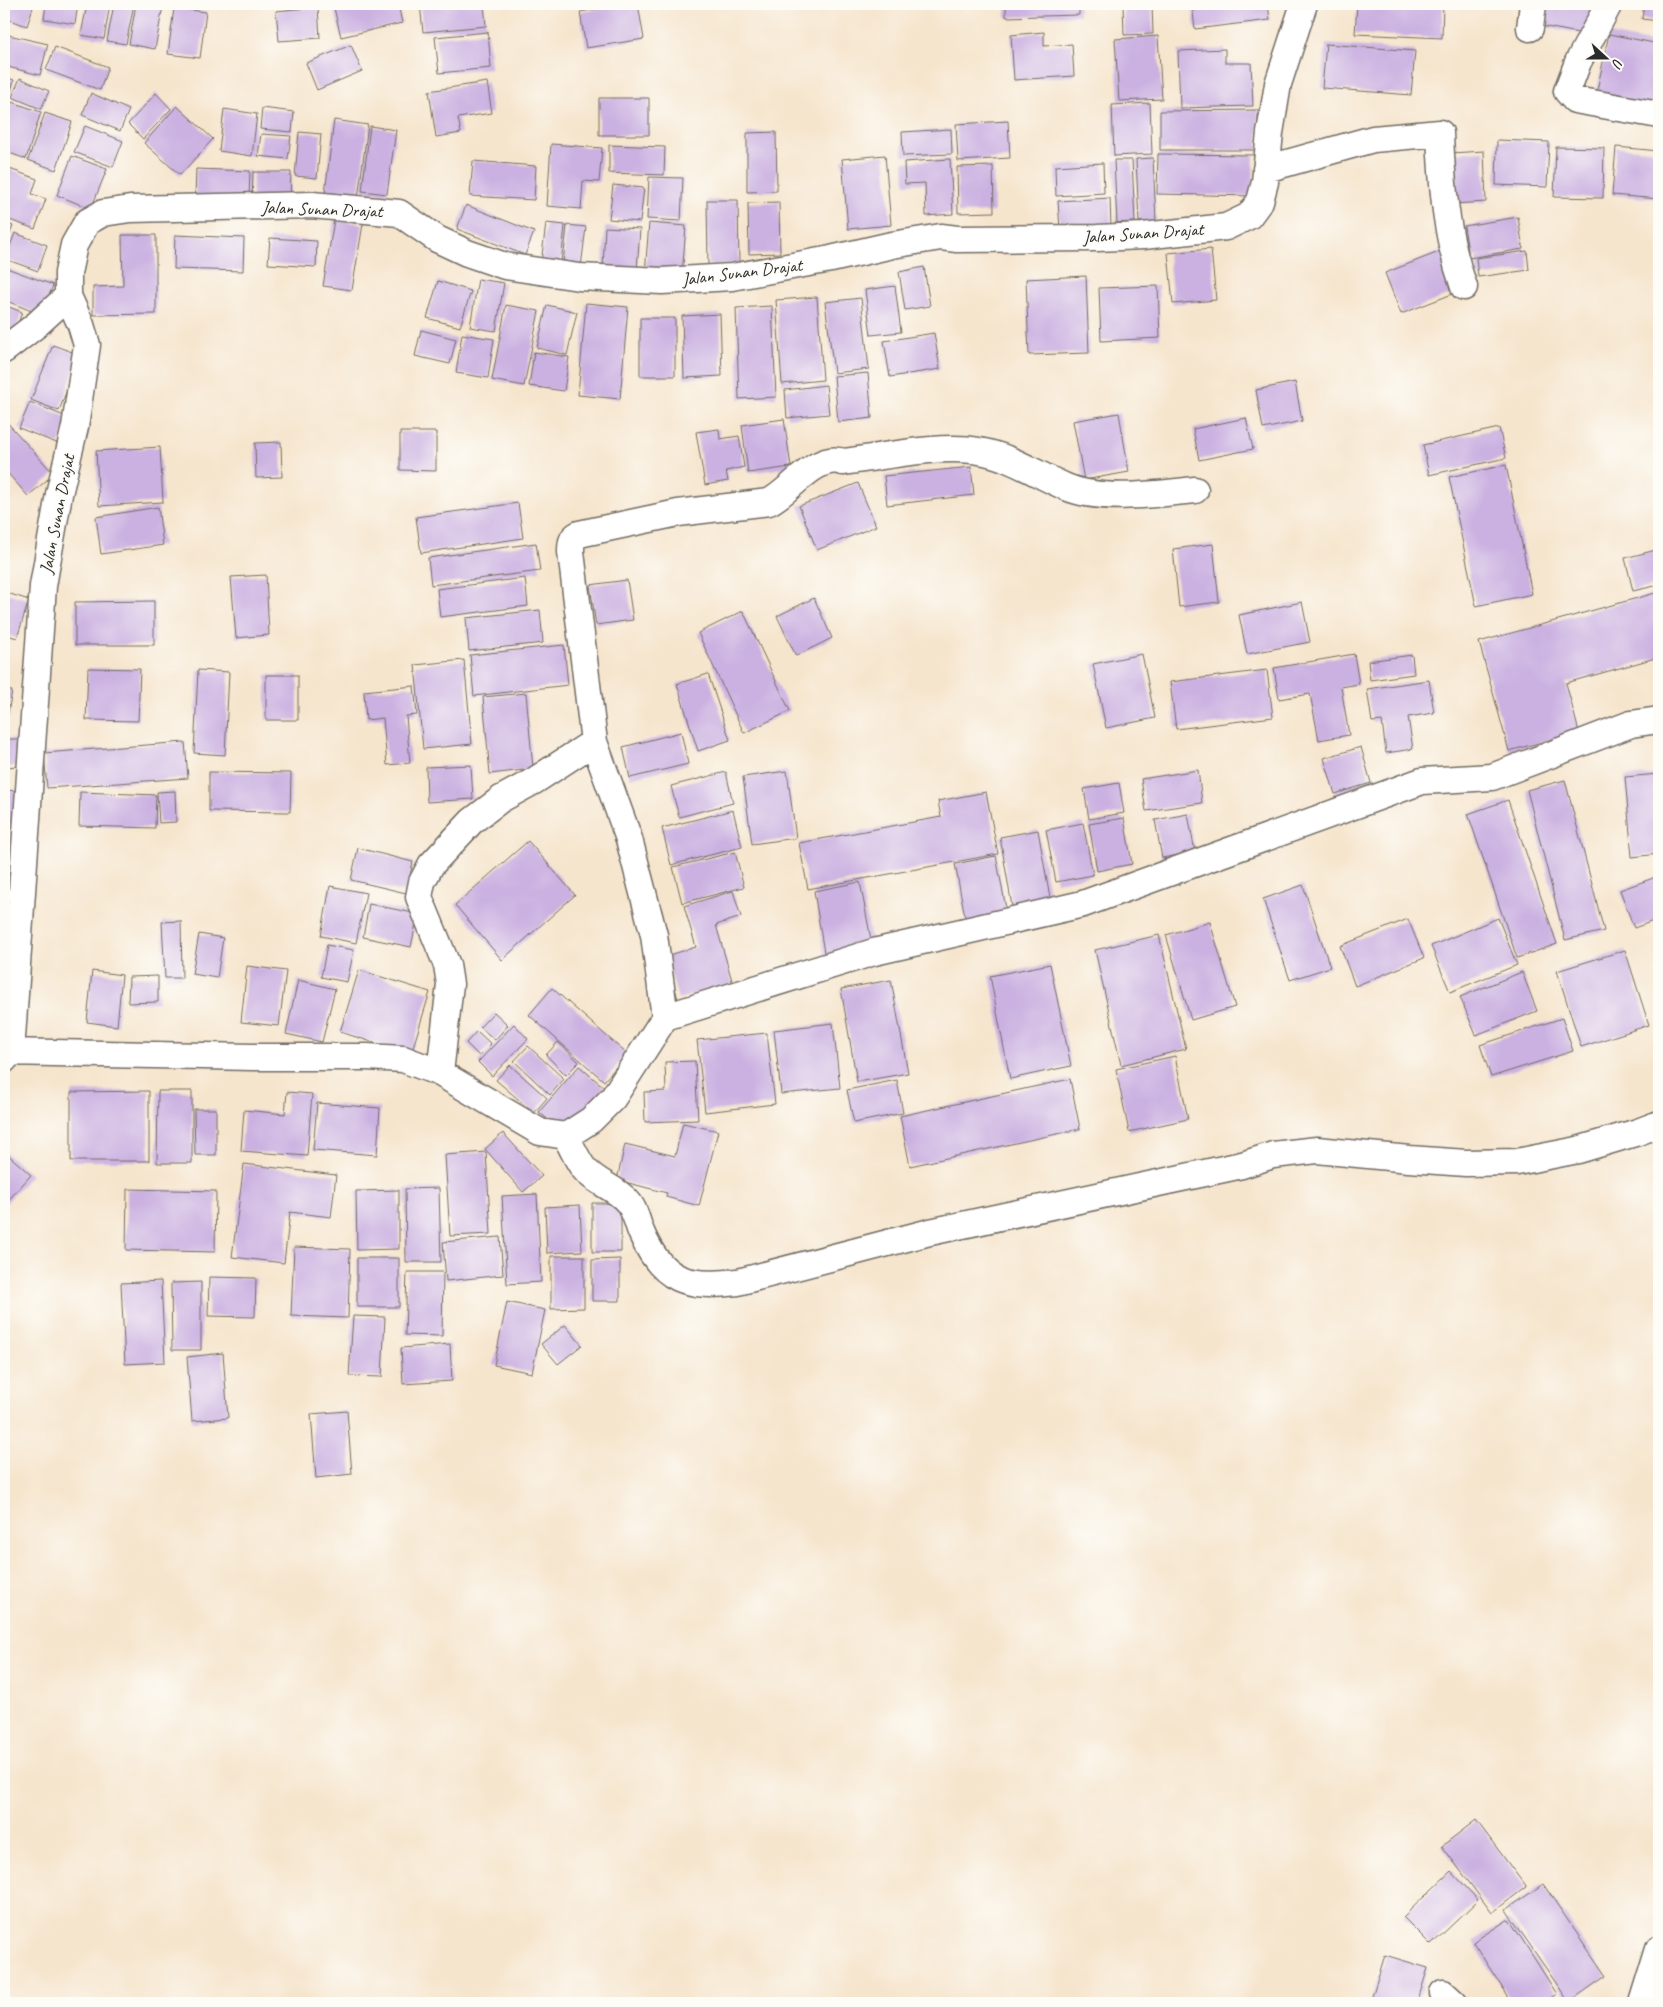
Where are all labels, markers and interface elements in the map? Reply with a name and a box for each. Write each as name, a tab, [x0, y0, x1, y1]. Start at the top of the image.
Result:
north arrow	[1580, 32, 1630, 82]
text: U	[1607, 56, 1627, 72]
street label: Jalan Sunan Drajat	[260, 196, 385, 222]
street label: Jalan Sunan Drajat	[1081, 218, 1206, 248]
street label: Jalan Sunan Drajat	[680, 253, 805, 290]
street label: Jalan Sunan Drajat	[34, 451, 80, 576]

